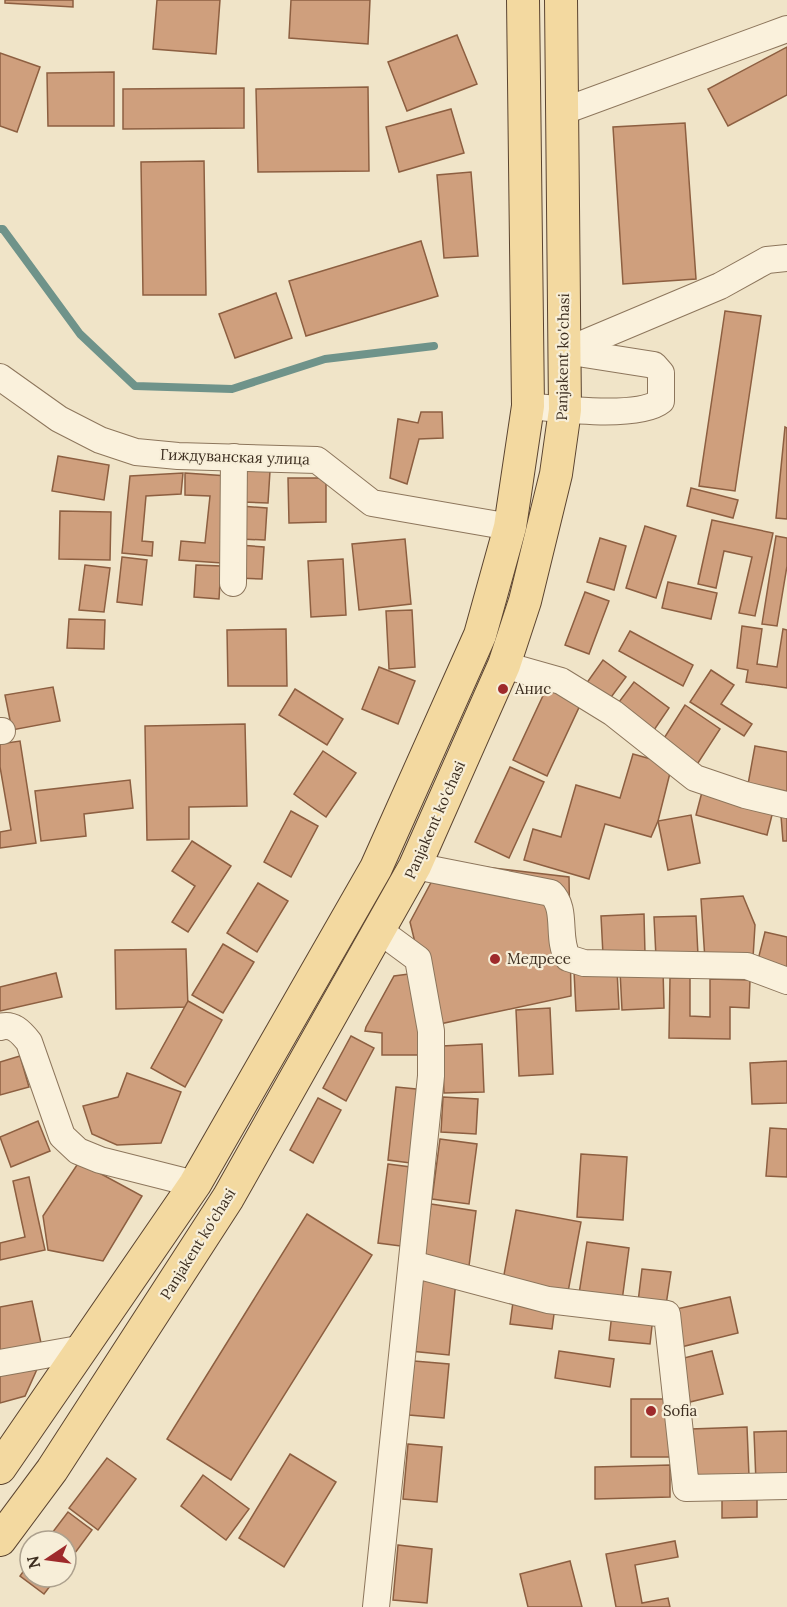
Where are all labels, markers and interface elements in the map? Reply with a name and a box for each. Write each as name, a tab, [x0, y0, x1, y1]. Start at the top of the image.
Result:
street label: Panjakent ko'chasi	[552, 293, 573, 421]
street label: Гиждуванская улица	[160, 444, 311, 469]
place label: Анис	[514, 679, 551, 698]
marker: Анис	[496, 682, 510, 696]
street label: Panjakent ko'chasi	[400, 758, 469, 882]
place label: Медресе	[507, 949, 571, 968]
marker: Медресе	[488, 952, 502, 966]
street label: Panjakent ko'chasi	[156, 1185, 239, 1303]
place label: Sofia	[663, 1401, 698, 1420]
marker: Sofia	[644, 1404, 658, 1418]
north arrow	[18, 1529, 78, 1589]
text: N	[22, 1554, 45, 1571]

